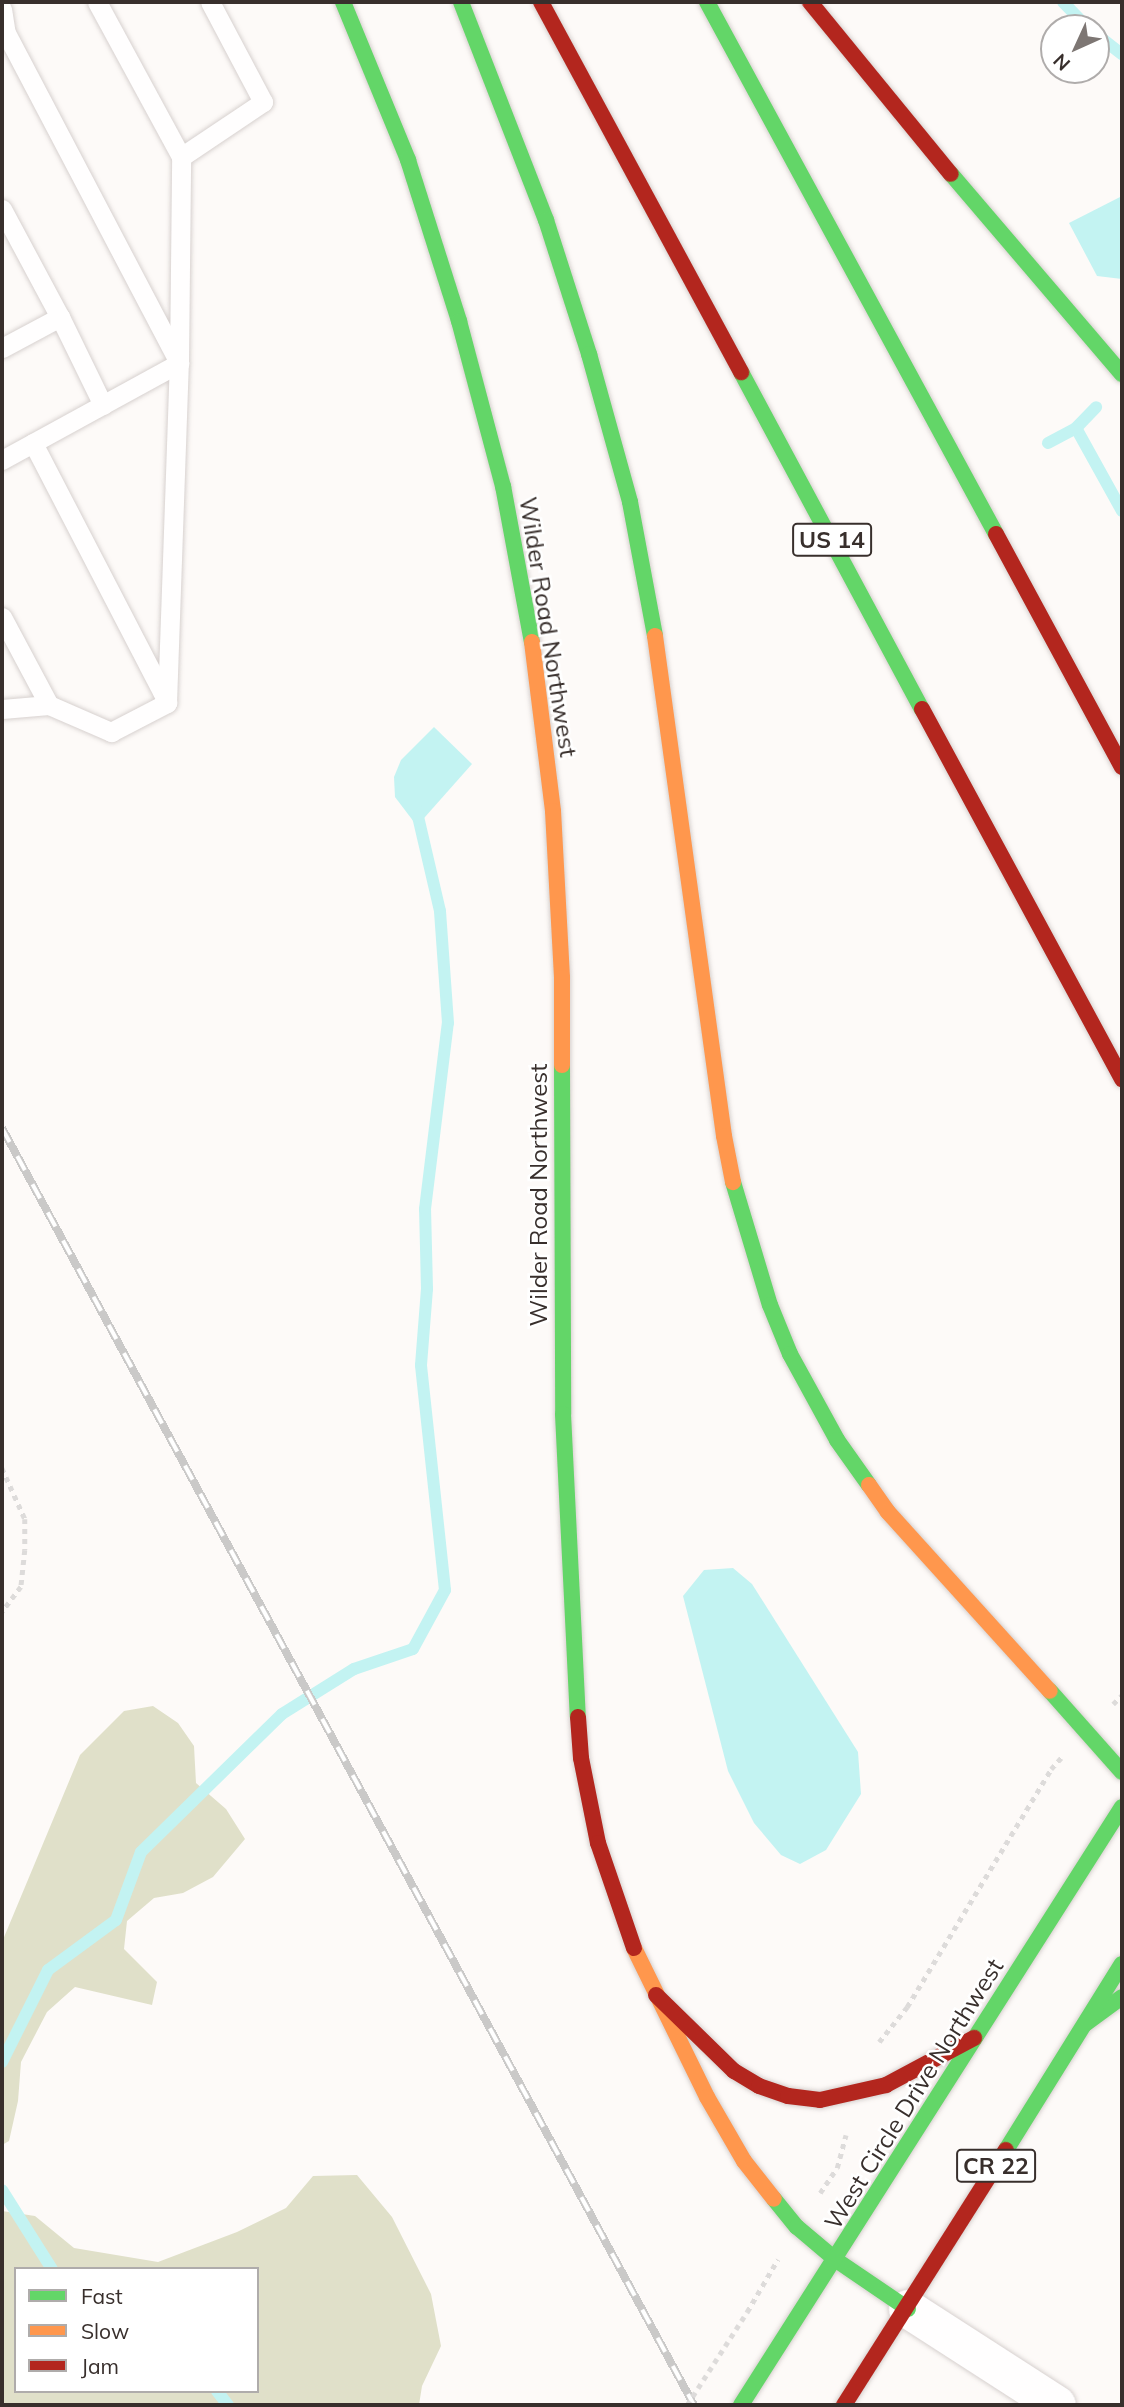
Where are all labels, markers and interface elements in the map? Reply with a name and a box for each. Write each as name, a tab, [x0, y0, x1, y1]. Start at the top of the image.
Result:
north arrow	[1040, 14, 1110, 84]
text: N	[1048, 49, 1075, 76]
street label: Wilder Road Northwest	[513, 495, 583, 759]
road number: US 14	[792, 520, 872, 560]
street label: Wilder Road Northwest	[525, 1064, 553, 1326]
street label: West Circle Drive Northwest	[819, 1953, 1009, 2235]
road number: CR 22	[956, 2146, 1036, 2186]
legend	[14, 2267, 259, 2393]
text: Fast	[81, 2283, 123, 2309]
text: Slow	[81, 2318, 129, 2344]
text: Jam	[81, 2353, 119, 2379]

